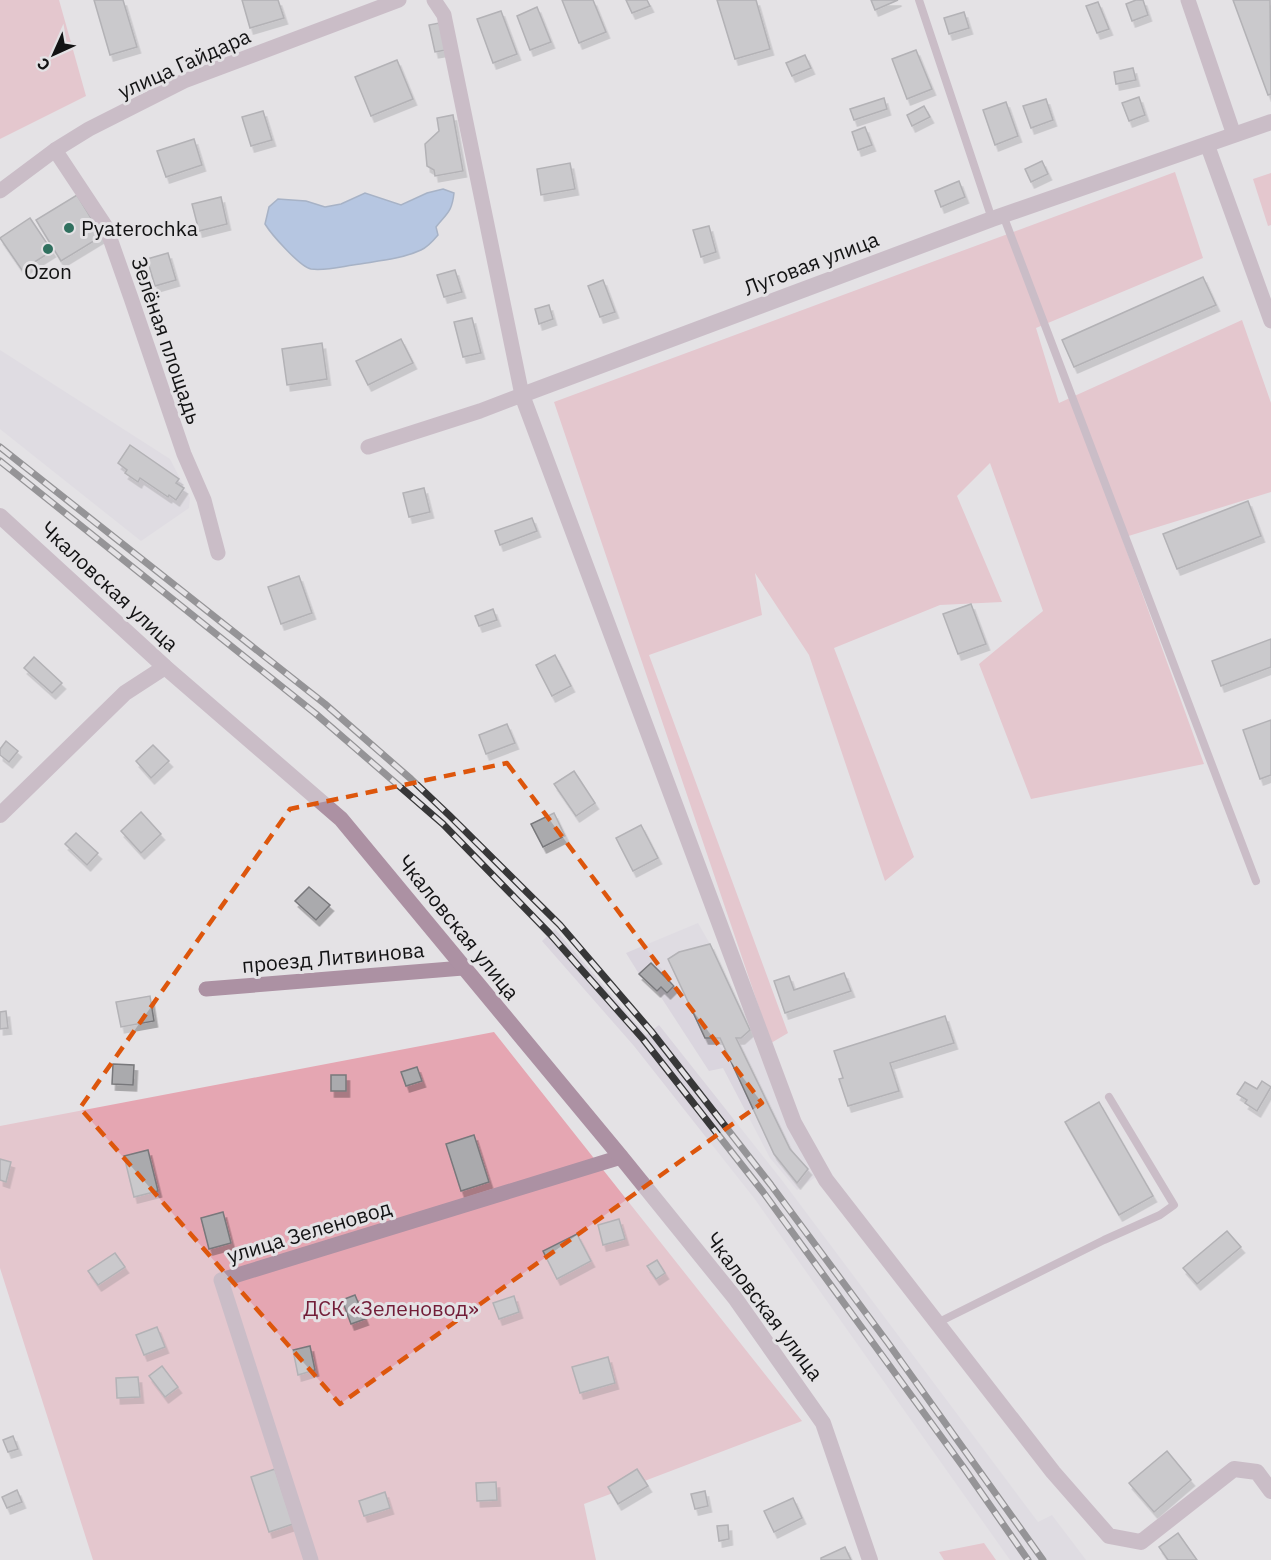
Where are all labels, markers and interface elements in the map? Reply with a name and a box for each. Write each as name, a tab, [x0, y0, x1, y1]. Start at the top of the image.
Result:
street label: улица Гайдара	[113, 21, 255, 105]
north arrow	[24, 24, 84, 84]
text: С	[33, 54, 54, 75]
place label: Pyaterochka	[81, 214, 198, 242]
marker: Pyaterochka	[62, 221, 76, 235]
street label: Луговая улица	[739, 224, 883, 302]
marker: Ozon	[41, 242, 55, 256]
street label: Зелёная площадь	[125, 253, 209, 427]
place label: Ozon	[24, 257, 72, 285]
street label: Чкаловская улица	[35, 515, 185, 657]
street label: Чкаловская улица	[392, 849, 526, 1005]
street label: проезд Литвинова	[241, 935, 425, 979]
street label: улица Зеленовод	[223, 1193, 395, 1269]
street label: Чкаловская улица	[700, 1226, 830, 1386]
park label: ДСК «Зеленовод»	[303, 1294, 479, 1322]

